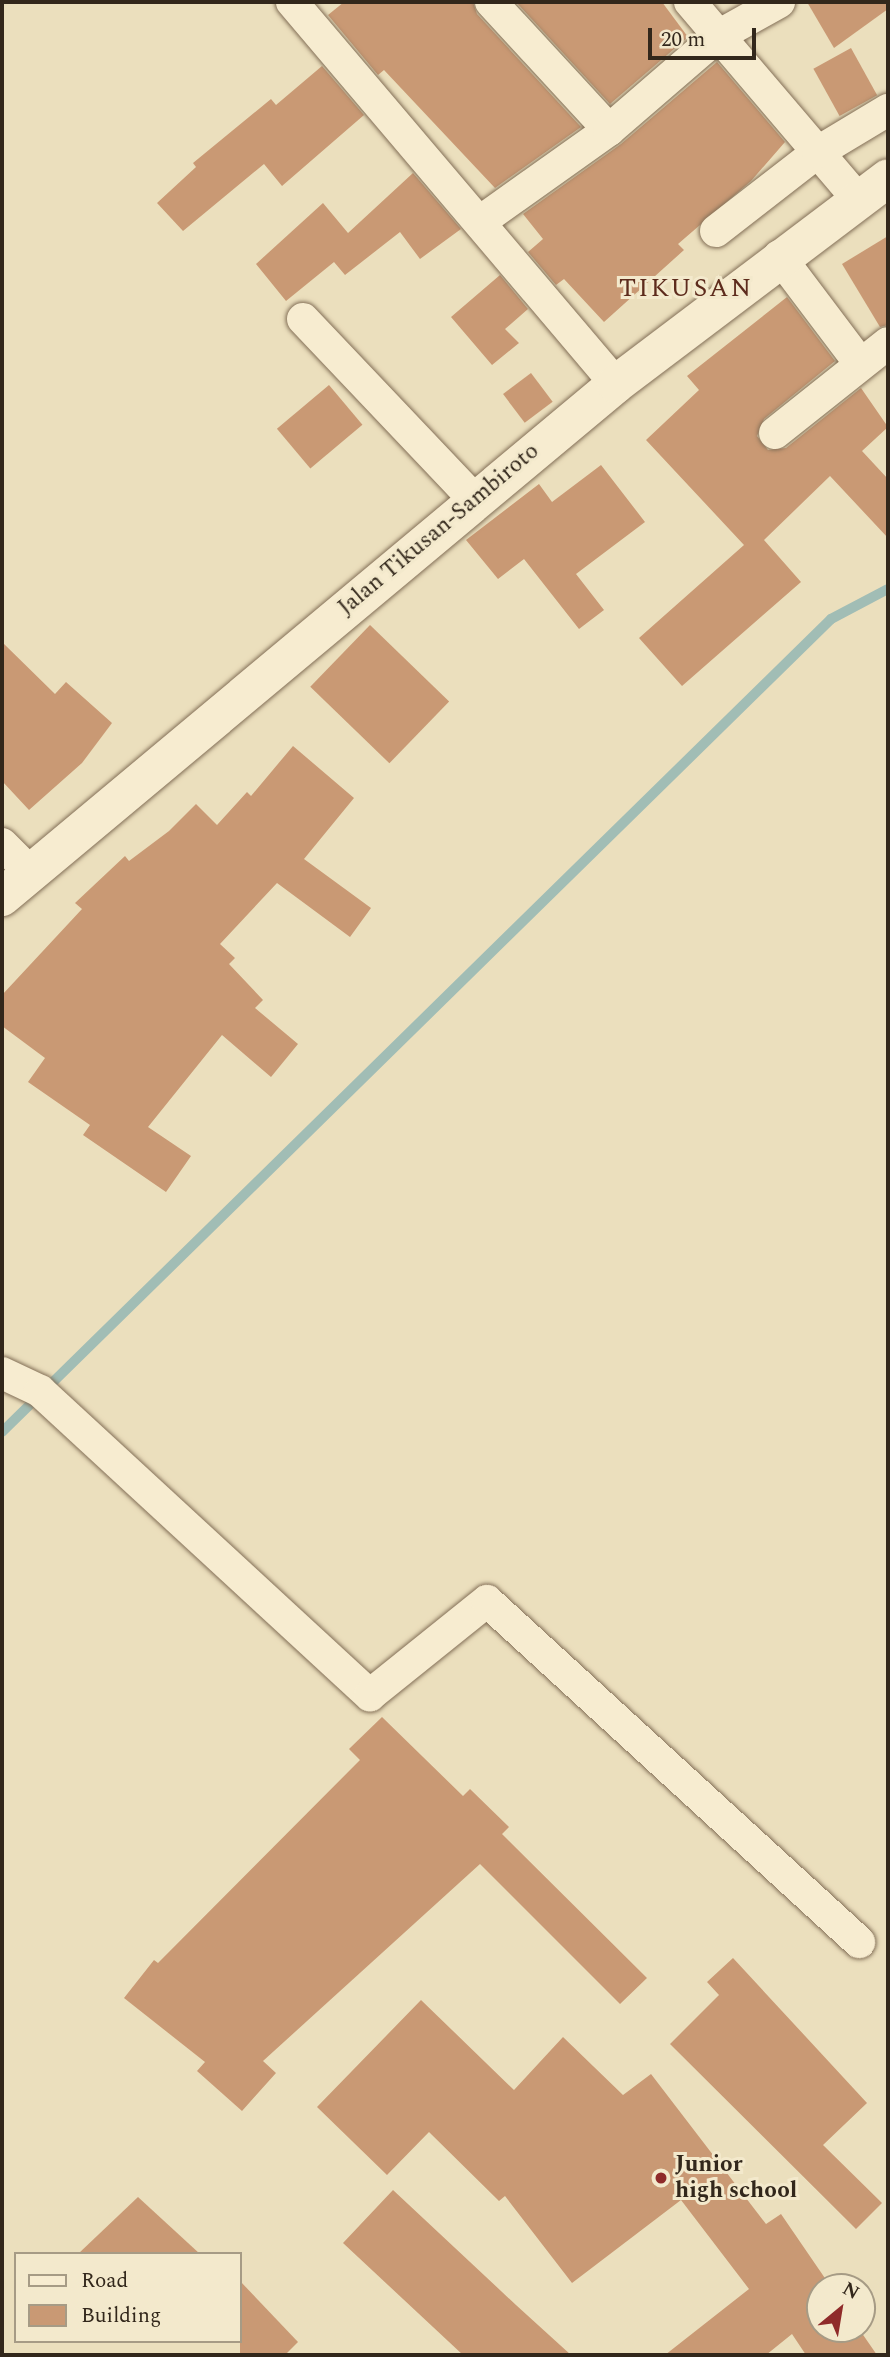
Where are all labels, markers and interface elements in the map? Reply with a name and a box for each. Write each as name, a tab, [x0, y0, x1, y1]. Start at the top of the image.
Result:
scale bar	[652, 14, 760, 58]
text: 20 m	[661, 24, 705, 56]
district label: TIKUSAN	[620, 273, 752, 305]
street label: Jalan Tikusan-Sambiroto	[333, 438, 545, 622]
place label: Junior high school	[675, 2151, 797, 2205]
marker: Junior high school	[653, 2170, 669, 2186]
legend	[14, 2252, 242, 2343]
text: Road	[81, 2265, 128, 2297]
north arrow	[806, 2273, 876, 2343]
text: N	[837, 2275, 865, 2308]
text: Building	[81, 2300, 161, 2332]

